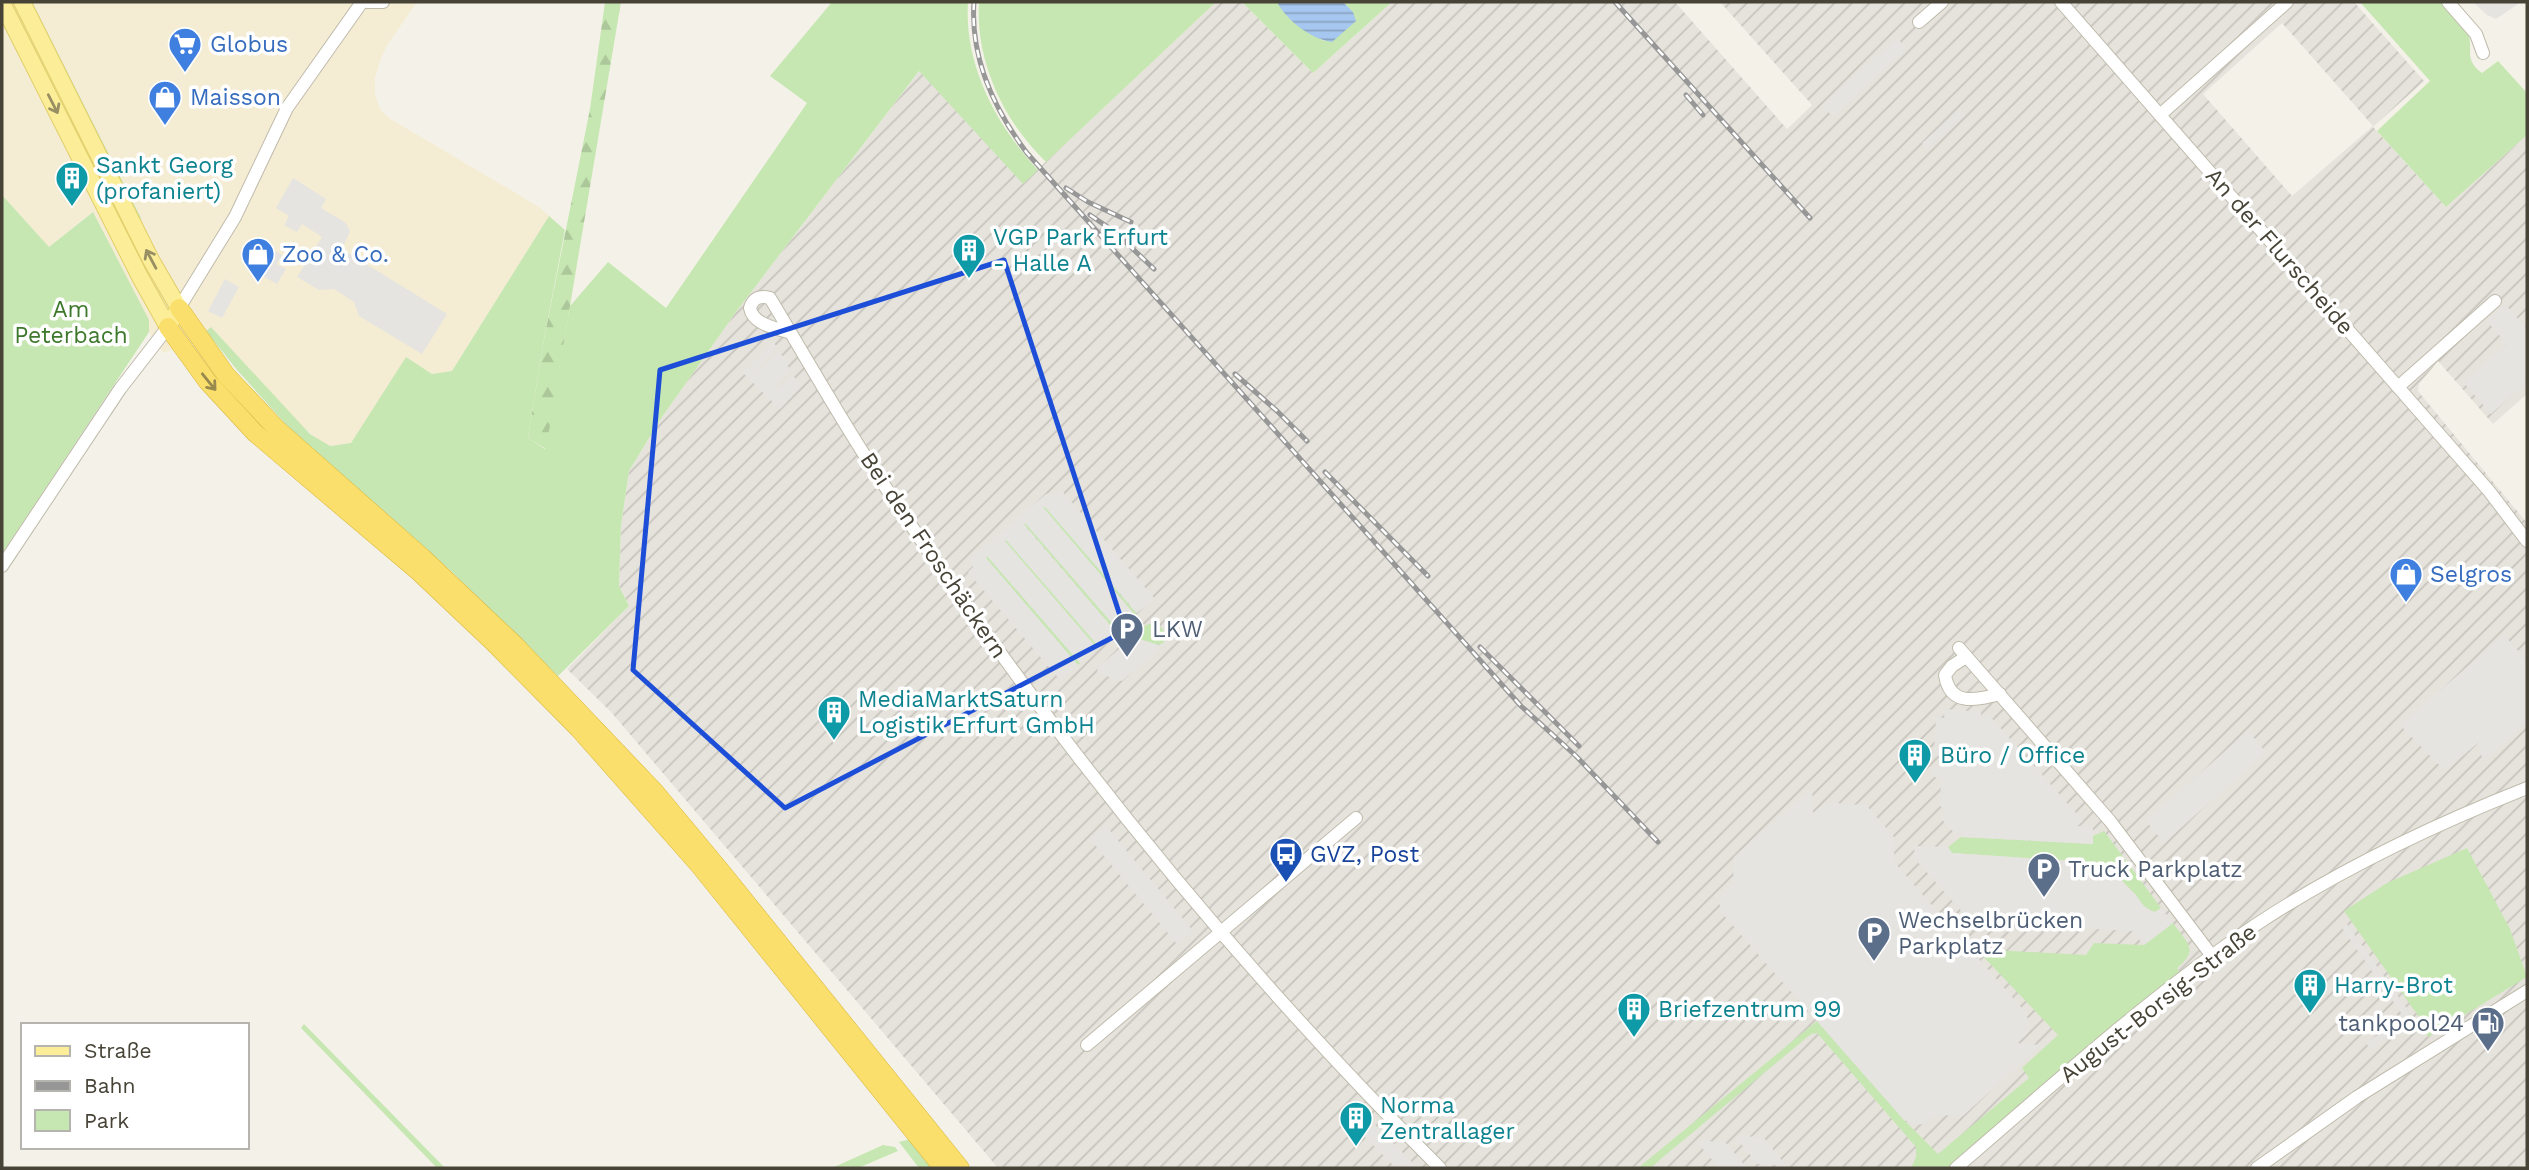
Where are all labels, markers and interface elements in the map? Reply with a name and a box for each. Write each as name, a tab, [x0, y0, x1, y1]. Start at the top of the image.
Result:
supermarket icon: Globus	[166, 25, 204, 74]
place label: Globus	[210, 31, 288, 58]
shop icon: Maisson	[146, 78, 184, 127]
place label: Maisson	[190, 84, 281, 111]
one-way arrow	[46, 93, 60, 114]
place label: Sankt Georg (profaniert)	[96, 152, 234, 205]
building icon: Sankt Georg (profaniert)	[53, 159, 91, 208]
street label: An der Flurscheide	[2200, 162, 2359, 340]
place label: VGP Park Erfurt - Halle A	[993, 224, 1168, 277]
building icon: VGP Park Erfurt - Halle A	[950, 231, 988, 280]
shop icon: Zoo & Co.	[239, 235, 277, 284]
place label: Zoo & Co.	[282, 241, 389, 268]
one-way arrow	[144, 249, 158, 270]
park label: Am Peterbach	[14, 296, 128, 349]
one-way arrow	[201, 373, 217, 391]
street label: Bei den Froschäckern	[855, 447, 1013, 663]
shop icon: Selgros	[2387, 555, 2425, 604]
place label: Selgros	[2430, 561, 2512, 588]
parking icon: LKW	[1108, 610, 1146, 659]
place label: LKW	[1152, 616, 1203, 643]
place label: MediaMarktSaturn Logistik Erfurt GmbH	[858, 686, 1095, 739]
building icon: MediaMarktSaturn Logistik Erfurt GmbH	[815, 693, 853, 742]
building icon: Büro / Office	[1896, 736, 1934, 785]
place label: Büro / Office	[1940, 742, 2085, 769]
bus stop icon: GVZ, Post	[1267, 835, 1305, 884]
place label: GVZ, Post	[1310, 841, 1419, 868]
parking icon: Truck Parkplatz	[2025, 850, 2063, 899]
place label: Truck Parkplatz	[2068, 856, 2243, 883]
place label: Wechselbrücken Parkplatz	[1898, 907, 2083, 960]
parking icon: Wechselbrücken Parkplatz	[1855, 914, 1893, 963]
street label: August-Borsig-Straße	[2055, 918, 2262, 1089]
building icon: Harry-Brot	[2291, 966, 2329, 1015]
place label: Harry-Brot	[2334, 972, 2453, 999]
building icon: Briefzentrum 99	[1615, 990, 1653, 1039]
place label: Briefzentrum 99	[1658, 996, 1842, 1023]
fuel station icon: tankpool24	[2469, 1004, 2507, 1053]
place label: tankpool24	[2338, 1010, 2464, 1037]
legend	[21, 1023, 248, 1149]
text: Straße	[84, 1038, 152, 1063]
text: Bahn	[84, 1073, 136, 1098]
place label: Norma Zentrallager	[1380, 1092, 1515, 1145]
building icon: Norma Zentrallager	[1337, 1099, 1375, 1148]
text: Park	[84, 1108, 129, 1133]

